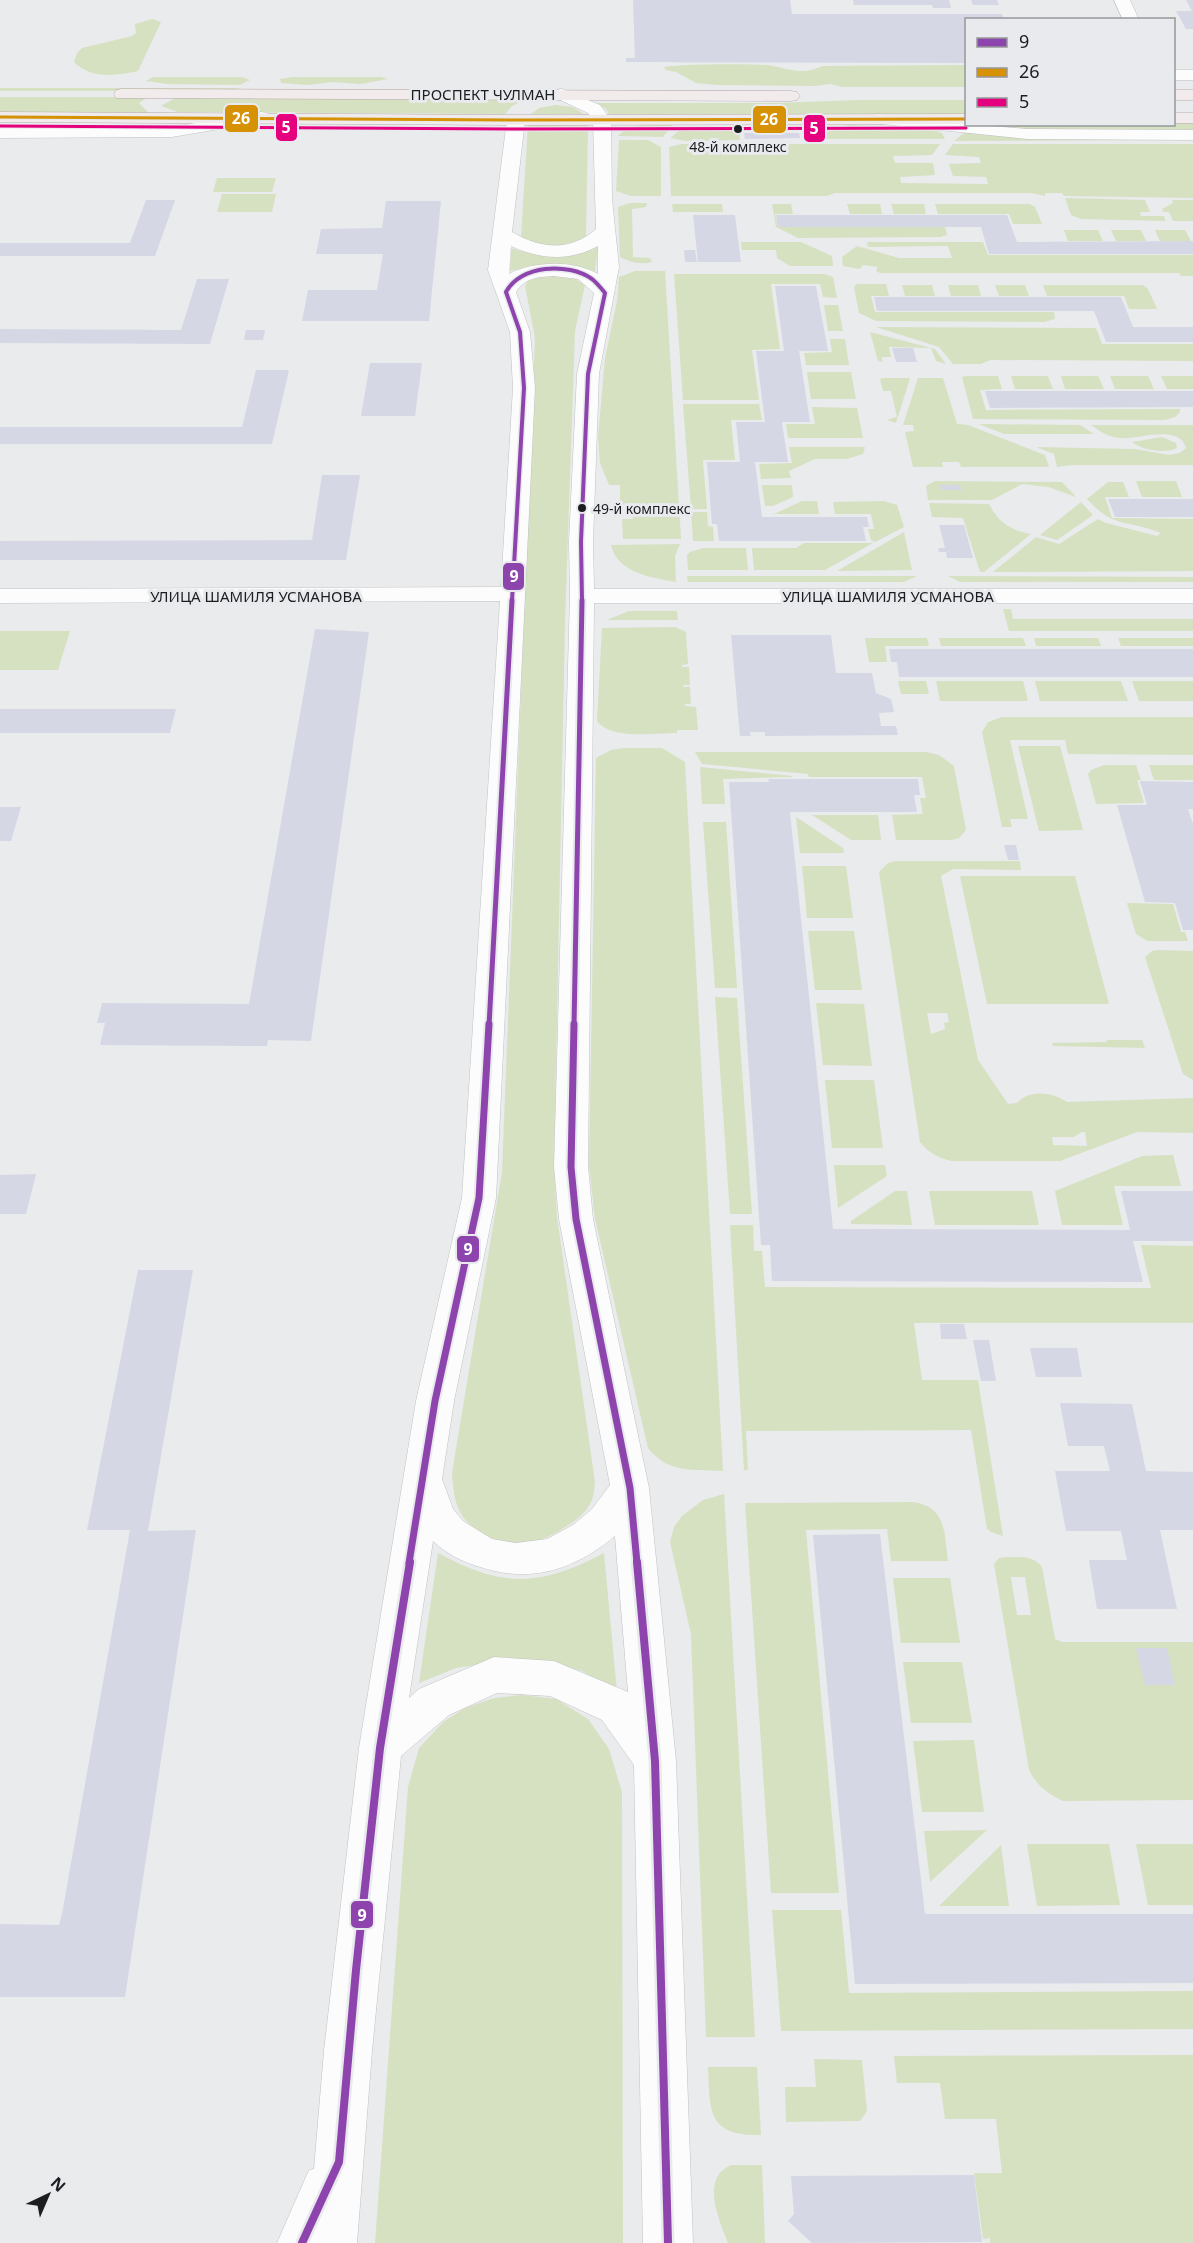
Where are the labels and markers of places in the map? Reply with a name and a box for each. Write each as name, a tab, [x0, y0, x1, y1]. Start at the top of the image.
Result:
marker: 48-й комплекс	[732, 123, 744, 135]
place label: 48-й комплекс	[689, 137, 787, 156]
place label: 49-й комплекс	[593, 499, 691, 518]
marker: 49-й комплекс	[576, 502, 588, 514]

